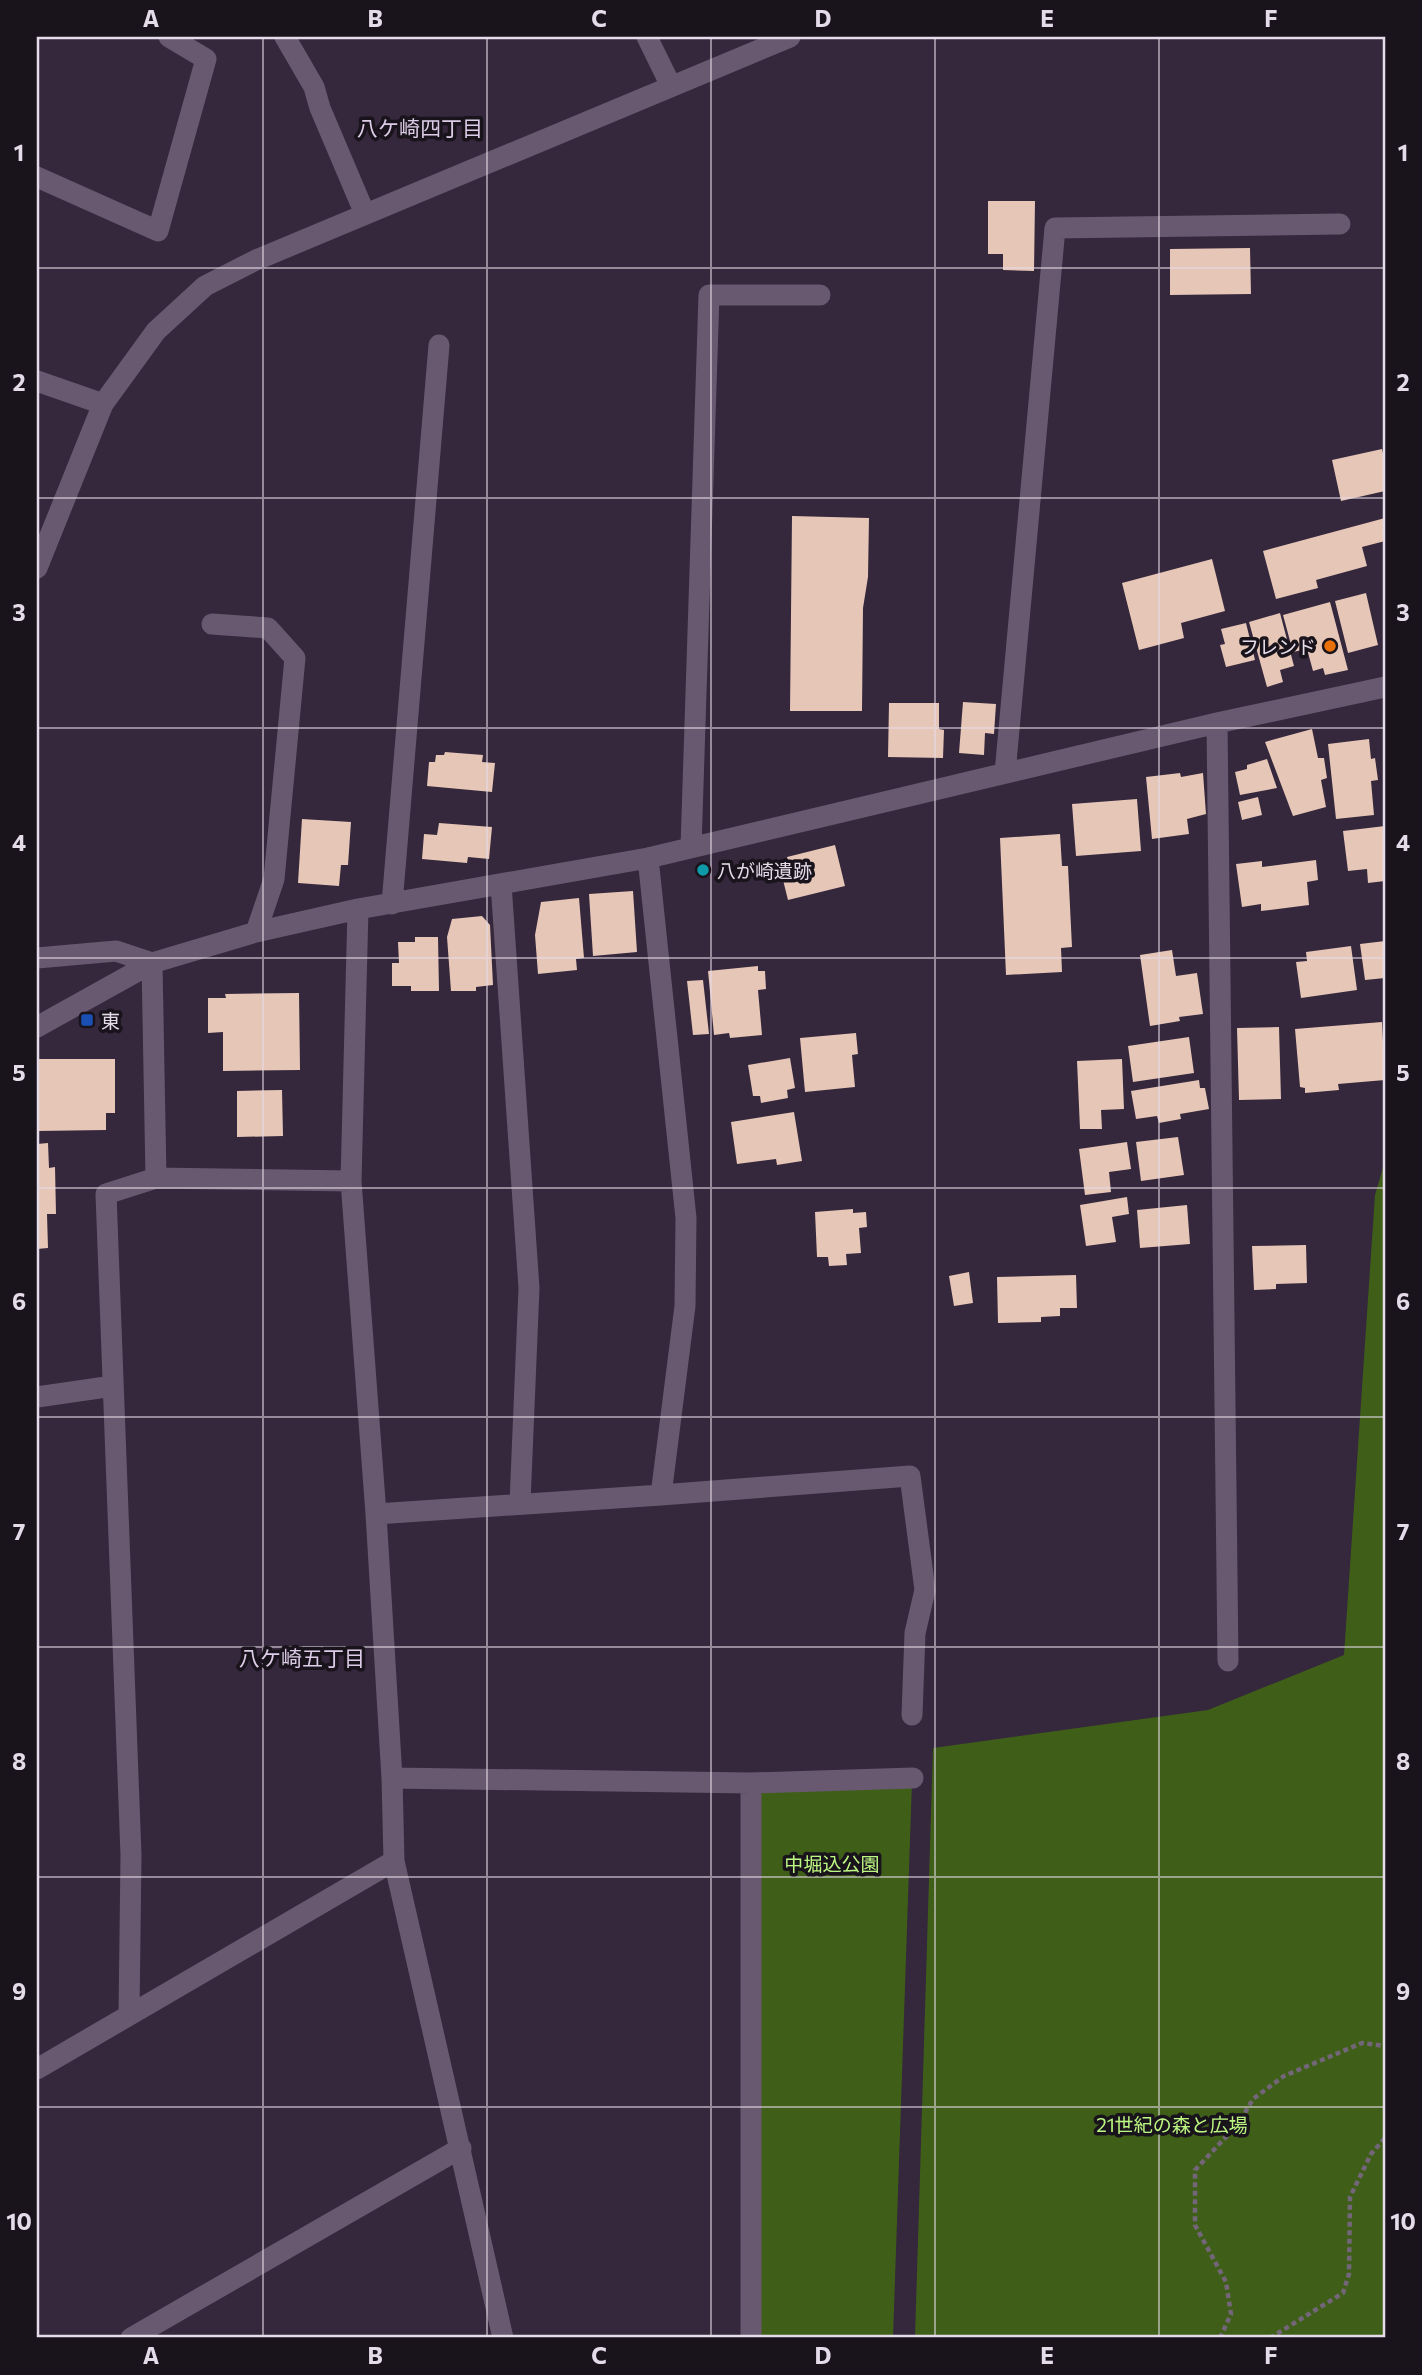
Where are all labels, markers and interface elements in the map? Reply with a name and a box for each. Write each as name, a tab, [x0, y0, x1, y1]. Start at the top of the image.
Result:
text: A	[143, 4, 160, 32]
text: B	[367, 4, 383, 32]
text: C	[591, 4, 607, 32]
text: D	[815, 4, 832, 32]
text: E	[1040, 4, 1054, 32]
text: F	[1264, 4, 1278, 32]
district label: 八ケ崎四丁目	[357, 115, 483, 140]
text: 1	[14, 138, 24, 166]
text: 1	[1398, 138, 1408, 166]
text: 2	[12, 368, 26, 396]
text: 2	[1396, 368, 1410, 396]
text: 3	[12, 598, 26, 626]
text: 3	[1396, 598, 1410, 626]
place label: フレンド	[1240, 635, 1316, 658]
marker: フレンド	[1322, 638, 1338, 654]
text: 4	[12, 828, 26, 856]
text: 4	[1396, 828, 1410, 856]
place label: 八が崎遺跡	[717, 859, 812, 882]
marker: 八が崎遺跡	[695, 862, 711, 878]
place label: 東	[101, 1009, 120, 1032]
marker: 東	[79, 1012, 95, 1028]
text: 5	[12, 1058, 26, 1086]
text: 5	[1396, 1058, 1410, 1086]
text: 6	[12, 1287, 26, 1315]
text: 6	[1396, 1287, 1410, 1315]
text: 7	[13, 1517, 25, 1545]
text: 7	[1397, 1517, 1409, 1545]
district label: 八ケ崎五丁目	[239, 1645, 365, 1670]
text: 8	[12, 1747, 26, 1775]
text: 8	[1396, 1747, 1410, 1775]
park label: 中堀込公園	[784, 1852, 880, 1875]
text: 9	[12, 1977, 26, 2005]
text: 9	[1396, 1977, 1410, 2005]
park label: 21世紀の森と広場	[1096, 2113, 1248, 2136]
text: 10	[6, 2207, 32, 2235]
text: 10	[1390, 2207, 1416, 2235]
text: A	[143, 2341, 160, 2369]
text: B	[367, 2341, 383, 2369]
text: C	[591, 2341, 607, 2369]
text: D	[815, 2341, 832, 2369]
text: E	[1040, 2341, 1054, 2369]
text: F	[1264, 2341, 1278, 2369]

